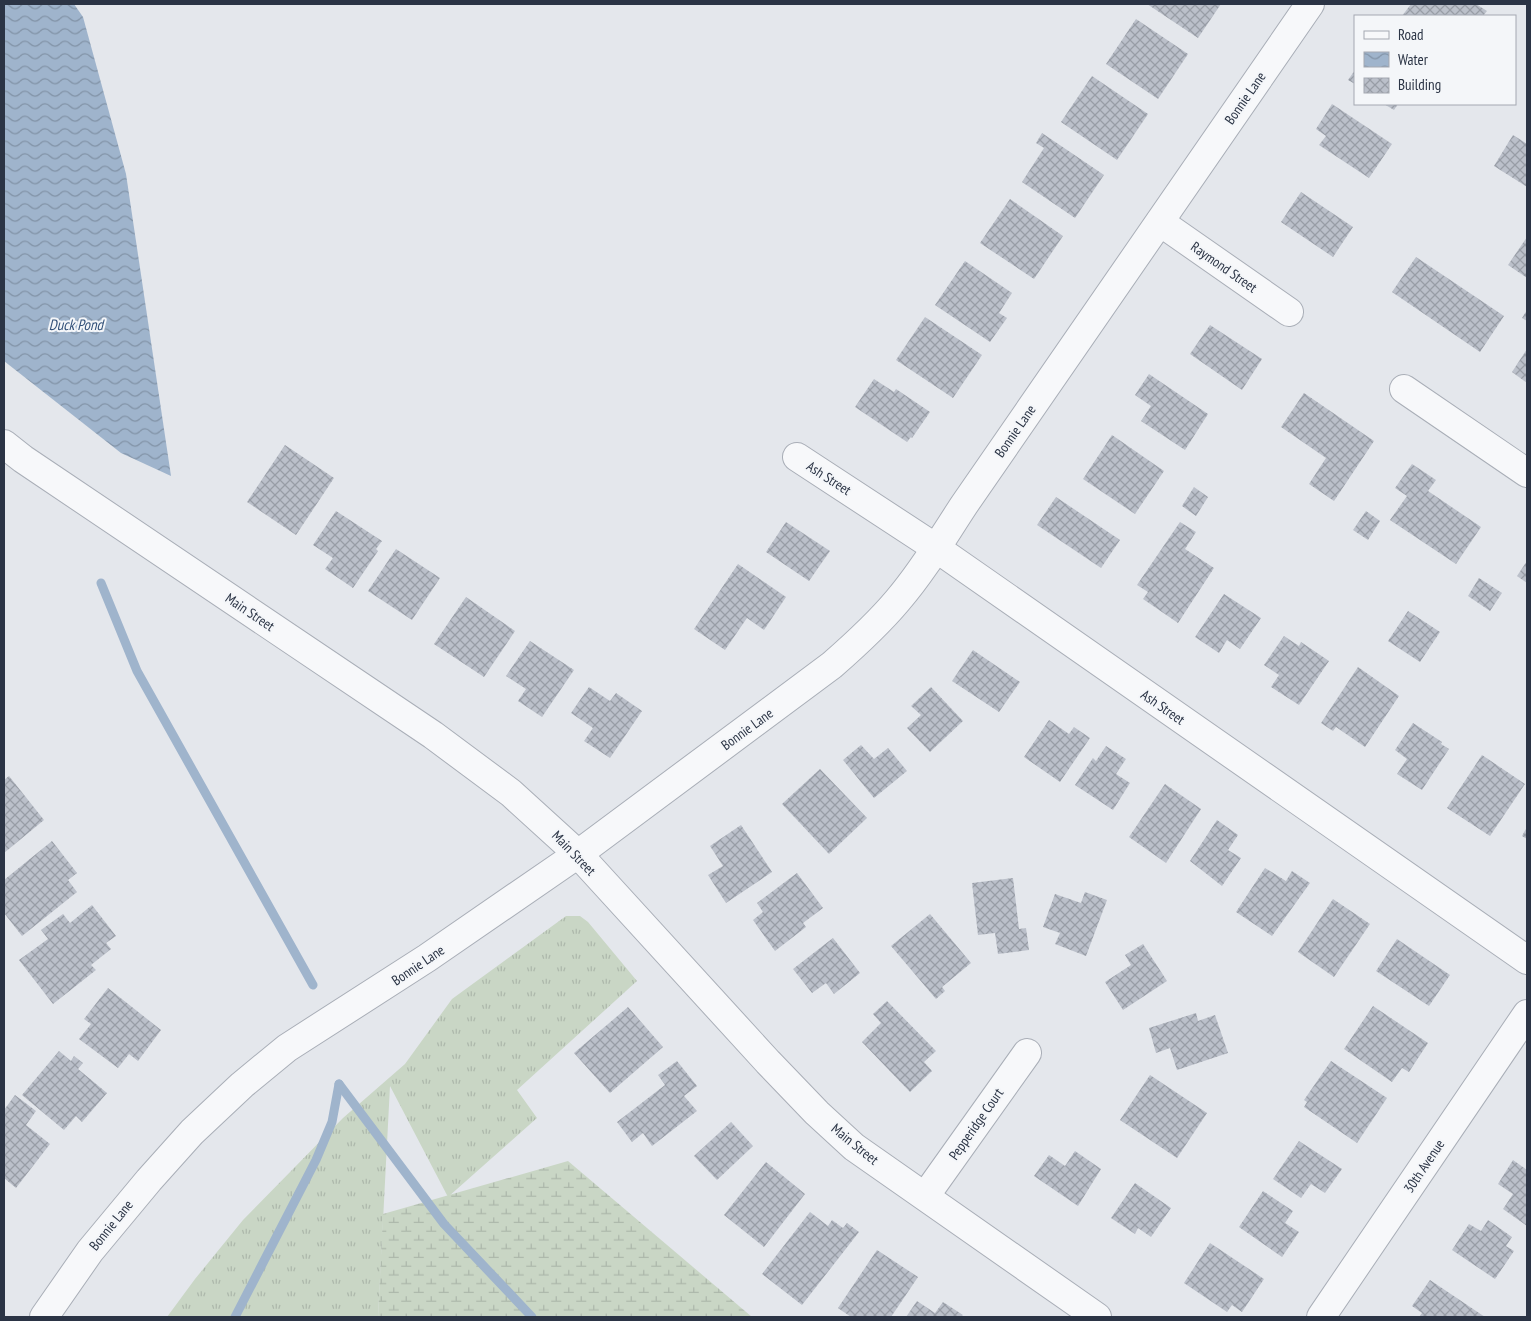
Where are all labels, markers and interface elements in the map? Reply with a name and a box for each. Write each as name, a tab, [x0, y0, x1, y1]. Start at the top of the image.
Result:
legend	[1354, 15, 1516, 105]
text: Road	[1398, 25, 1424, 44]
text: Water	[1398, 50, 1429, 69]
street label: Bonnie Lane	[1220, 68, 1270, 128]
text: Building	[1398, 75, 1441, 94]
street label: Raymond Street	[1187, 238, 1261, 297]
water label: Duck Pond	[49, 315, 106, 334]
street label: Bonnie Lane	[990, 401, 1040, 461]
street label: Ash Street	[803, 457, 855, 499]
street label: Main Street	[222, 589, 278, 635]
street label: Ash Street	[1138, 685, 1189, 729]
street label: Bonnie Lane	[717, 704, 777, 754]
street label: Main Street	[548, 827, 600, 879]
street label: Bonnie Lane	[388, 941, 448, 989]
street label: Pepperidge Court	[945, 1084, 1007, 1163]
street label: Main Street	[828, 1119, 882, 1169]
street label: 30th Avenue	[1400, 1136, 1449, 1196]
street label: Bonnie Lane	[85, 1196, 137, 1254]

